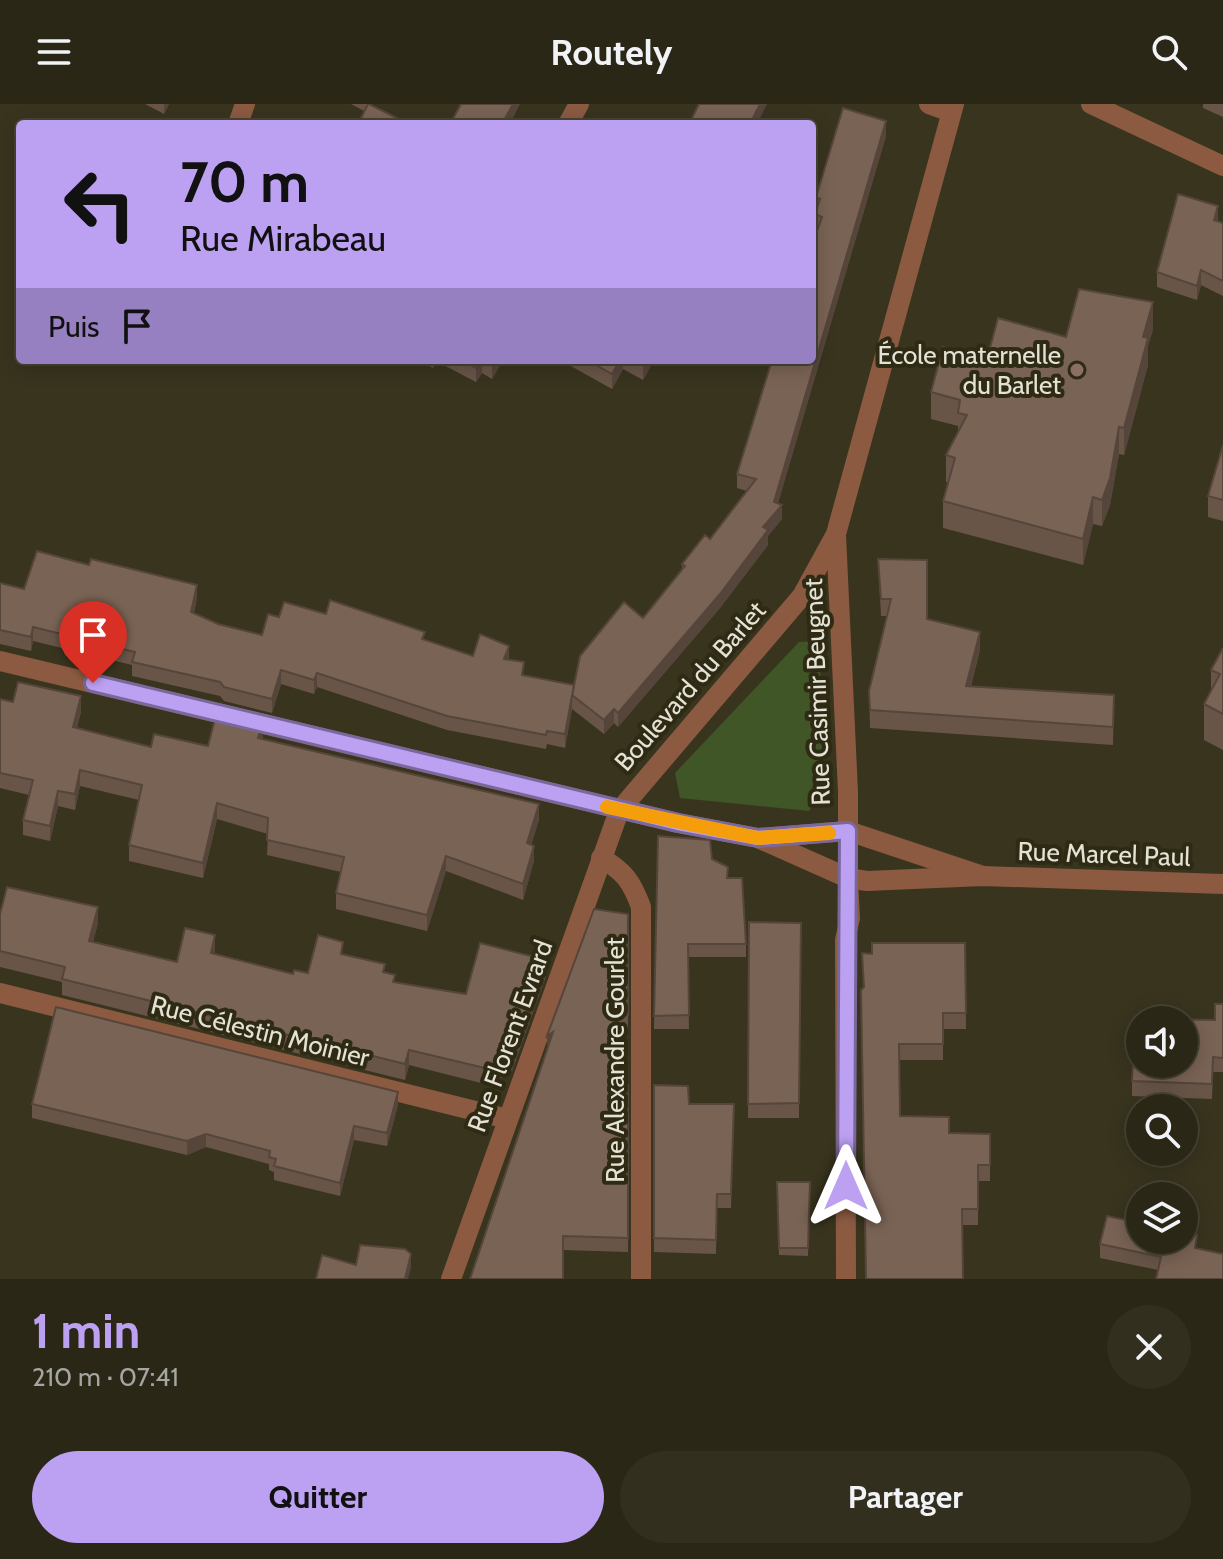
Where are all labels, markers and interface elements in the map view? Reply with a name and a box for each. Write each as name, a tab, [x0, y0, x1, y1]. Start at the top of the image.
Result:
icon: menu	[32, 30, 76, 74]
text: Routely	[551, 30, 672, 74]
icon: search	[1147, 30, 1191, 74]
text: 70 m	[180, 148, 309, 216]
icon: left	[48, 152, 152, 256]
text: Rue Mirabeau	[180, 216, 386, 260]
icon: arrive	[115, 304, 159, 348]
text: Puis	[48, 308, 99, 345]
place label: École maternelle du Barlet	[877, 339, 1061, 401]
marker: École maternelle du Barlet	[1068, 361, 1086, 379]
street label: Rue Casimir Beugnet	[797, 578, 837, 806]
street label: Boulevard du Barlet	[608, 595, 772, 777]
pin	[59, 601, 127, 683]
icon: arrive	[71, 613, 115, 657]
street label: Rue Marcel Paul	[1017, 835, 1191, 873]
street label: Rue Florent Evrard	[460, 936, 560, 1136]
street label: Rue Alexandre Gourlet	[599, 937, 631, 1183]
street label: Rue Célestin Moinier	[147, 988, 373, 1074]
map controls	[1126, 1006, 1198, 1254]
button: sound	[1126, 1006, 1198, 1078]
button: search	[1126, 1094, 1198, 1166]
position arrow	[804, 1144, 888, 1228]
button: layers	[1126, 1182, 1198, 1254]
text: 1 min	[32, 1302, 140, 1360]
button: close	[1107, 1305, 1191, 1389]
text: 210 m · 07:41	[32, 1361, 179, 1393]
button: Quitter	[32, 1451, 604, 1543]
button: Partager	[620, 1451, 1191, 1543]

